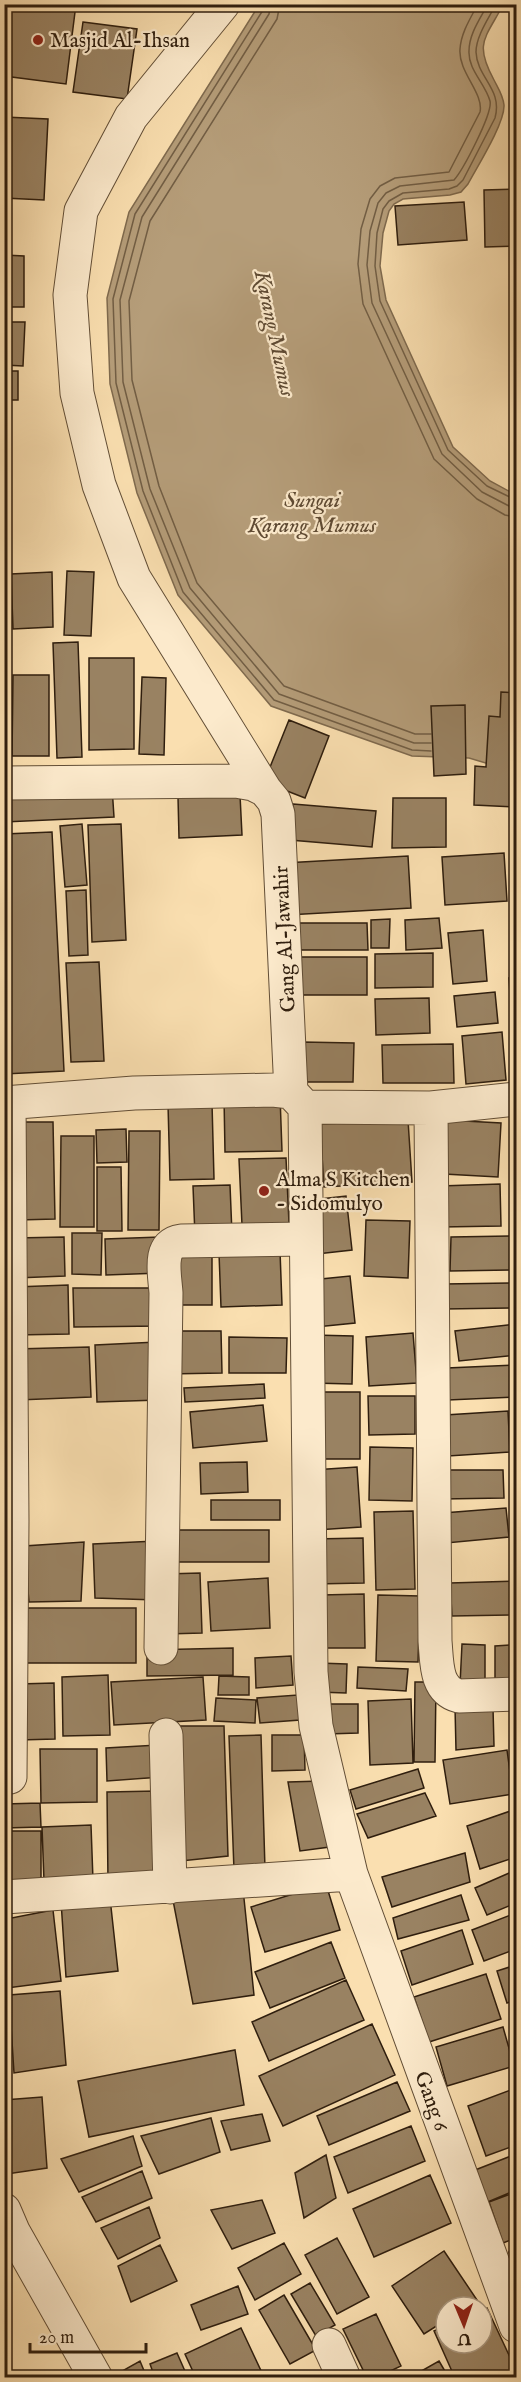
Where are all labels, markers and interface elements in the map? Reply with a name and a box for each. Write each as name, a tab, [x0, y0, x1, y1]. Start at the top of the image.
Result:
place label: Masjid Al-Ihsan	[50, 28, 190, 55]
marker: Masjid Al-Ihsan	[31, 33, 45, 47]
water label: Karang Mumus	[247, 267, 301, 400]
water label: Sungai Karang Mumus	[247, 487, 377, 540]
street label: Gang Al-Jawahir	[268, 865, 303, 1013]
place label: Alma S Kitchen - Sidomulyo	[275, 1167, 410, 1218]
marker: Alma S Kitchen - Sidomulyo	[257, 1184, 271, 1198]
street label: Gang 6	[407, 2068, 454, 2136]
north arrow	[434, 2295, 494, 2355]
scale bar	[30, 2316, 146, 2354]
text: 20 m	[39, 2327, 74, 2350]
text: U	[457, 2328, 473, 2348]

